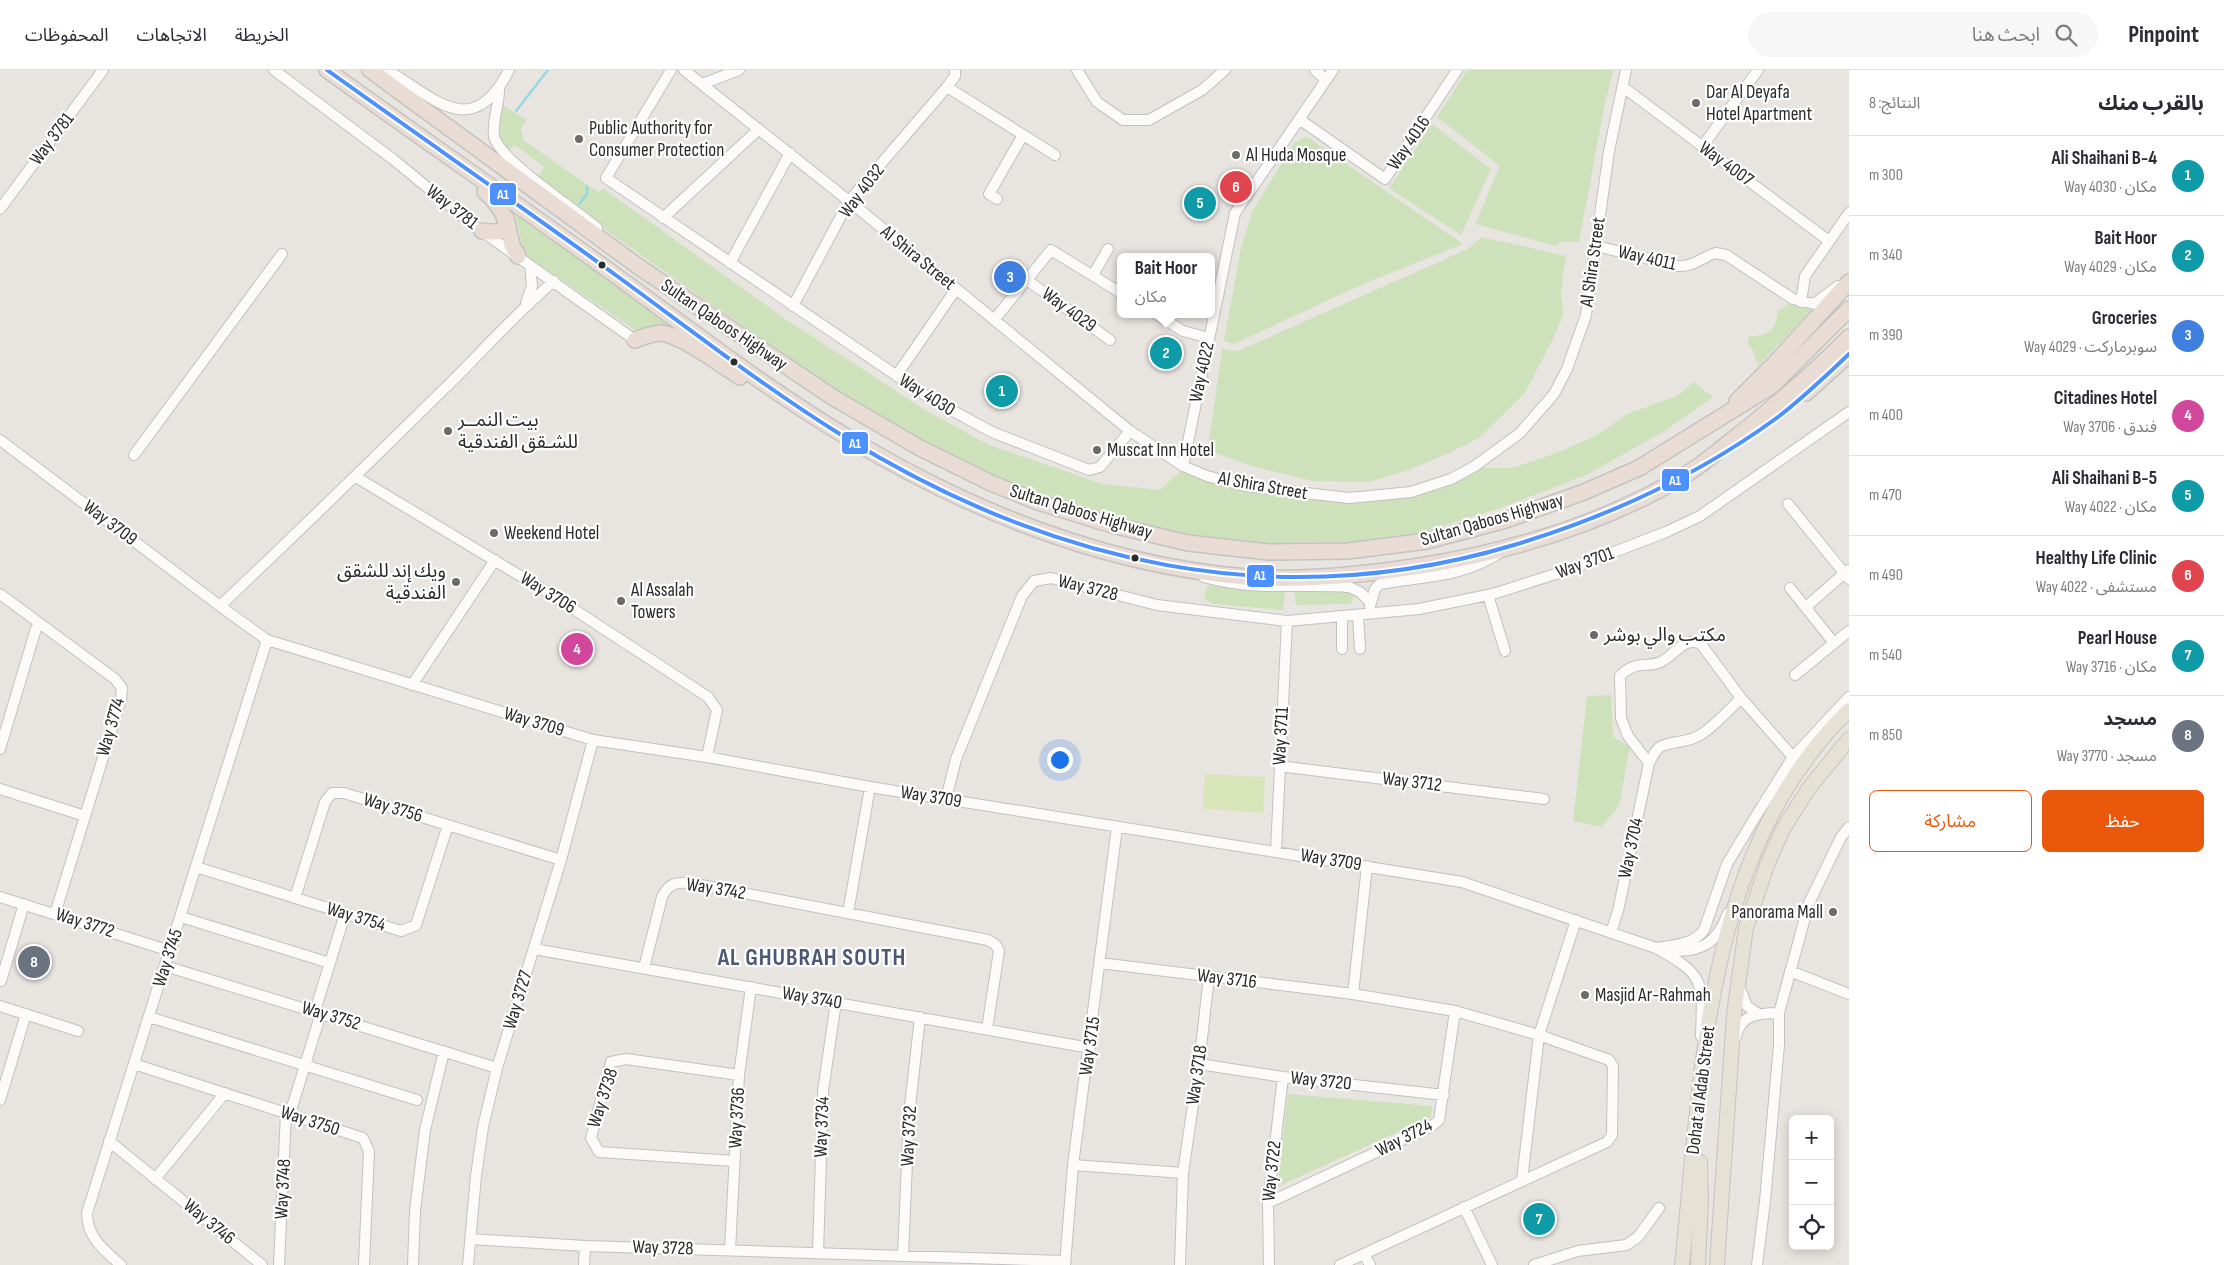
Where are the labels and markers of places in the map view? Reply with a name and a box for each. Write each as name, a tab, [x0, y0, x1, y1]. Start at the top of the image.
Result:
place label: Dar Al Deyafa Hotel Apartment	[1706, 81, 1813, 126]
marker: Dar Al Deyafa Hotel Apartment	[1690, 97, 1702, 109]
place label: Public Authority for Consumer Protection	[589, 117, 724, 162]
marker: Public Authority for Consumer Protection	[573, 133, 585, 145]
place label: Al Huda Mosque	[1245, 144, 1346, 167]
marker: Al Huda Mosque	[1230, 149, 1242, 161]
pin: 6	[1220, 168, 1252, 206]
pin: 5	[1184, 184, 1216, 222]
pin: 3	[994, 258, 1026, 296]
unlabelled marker	[597, 260, 607, 270]
pin: 2	[1150, 334, 1182, 372]
unlabelled marker	[729, 357, 739, 367]
pin: 1	[986, 372, 1018, 410]
place label: بيت النمــر للشـقق الفندقية	[457, 409, 578, 454]
marker: بيت النمــر للشـقق الفندقية	[442, 425, 454, 437]
place label: Muscat Inn Hotel	[1107, 439, 1214, 462]
marker: Muscat Inn Hotel	[1091, 444, 1103, 456]
place label: Weekend Hotel	[504, 522, 599, 545]
marker: Weekend Hotel	[488, 527, 500, 539]
unlabelled marker	[1130, 553, 1140, 563]
place label: ويك إند للشقق الفندقية	[337, 560, 446, 605]
marker: ويك إند للشقق الفندقية	[450, 576, 462, 588]
place label: Al Assalah Towers	[630, 579, 694, 624]
marker: Al Assalah Towers	[615, 595, 627, 607]
place label: مكتب والي بوشر	[1603, 624, 1726, 649]
marker: مكتب والي بوشر	[1588, 629, 1600, 641]
pin: 4	[561, 630, 593, 668]
place label: Panorama Mall	[1731, 901, 1823, 924]
marker: Panorama Mall	[1827, 906, 1839, 918]
pin: 8	[18, 943, 50, 981]
place label: Masjid Ar-Rahmah	[1595, 984, 1711, 1007]
marker: Masjid Ar-Rahmah	[1579, 989, 1591, 1001]
pin: 7	[1523, 1200, 1555, 1238]

